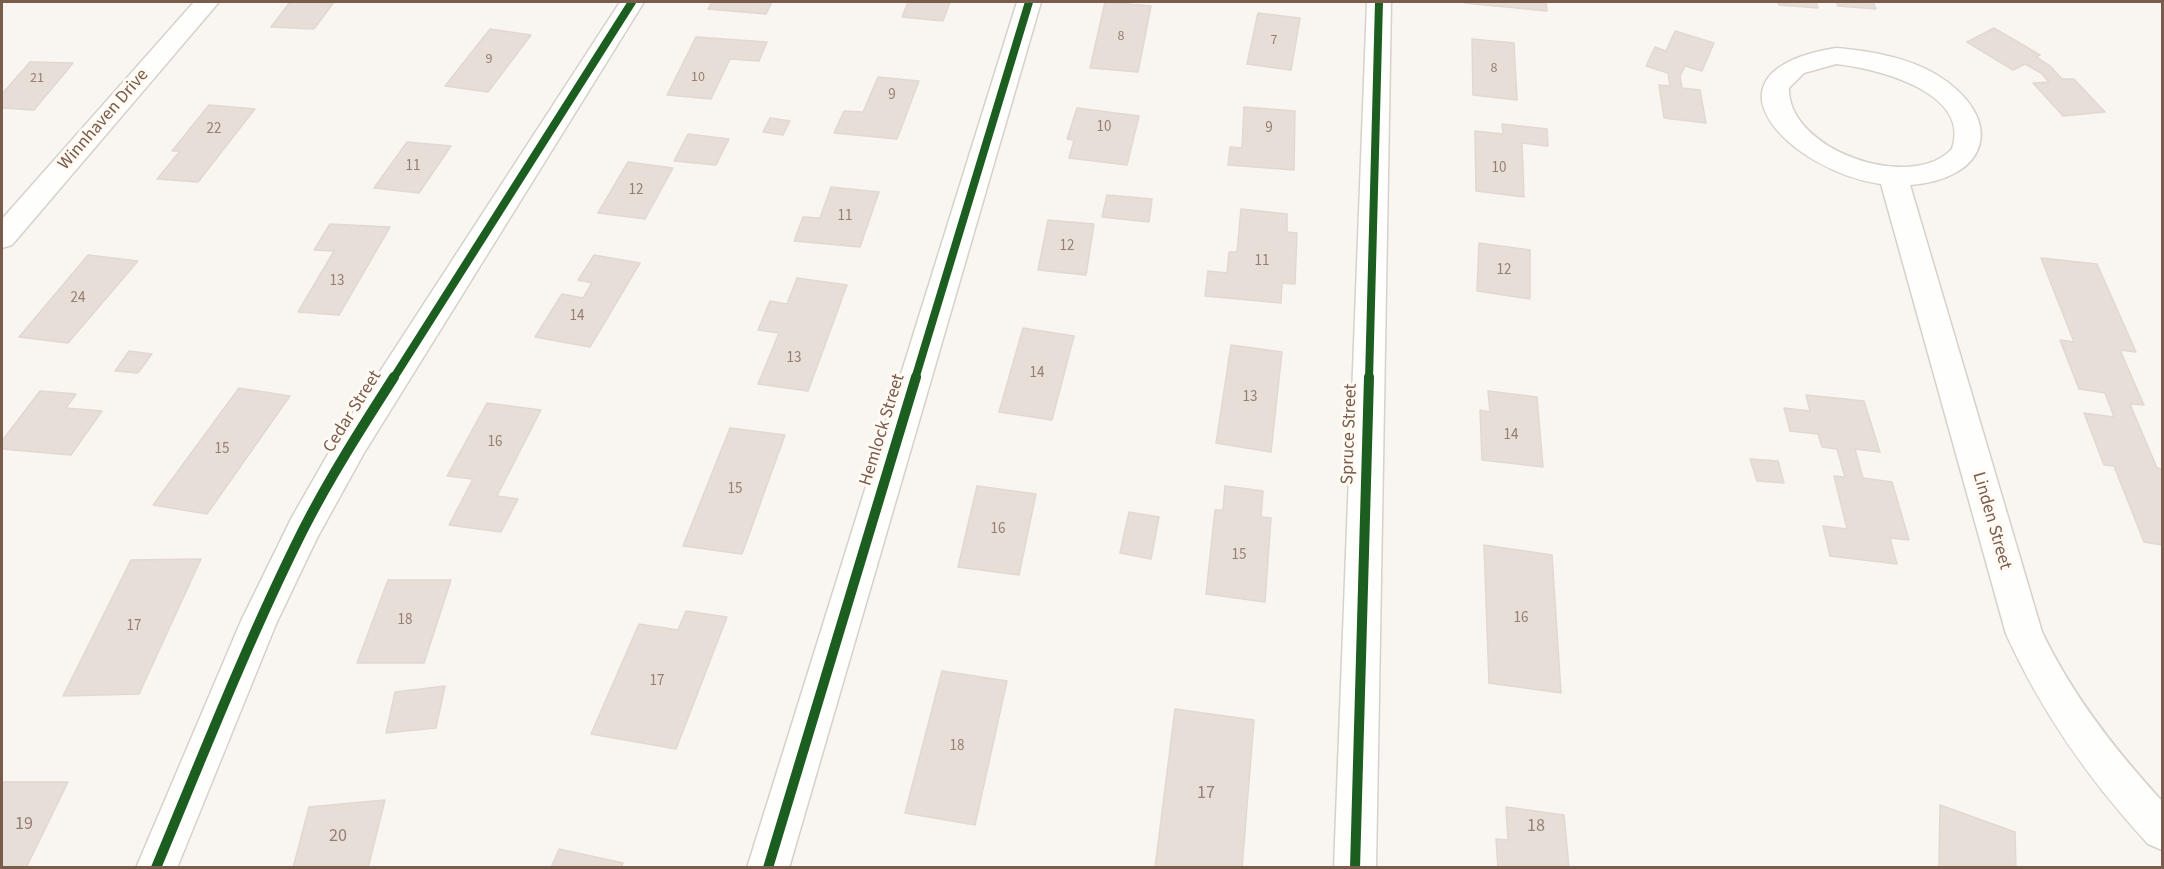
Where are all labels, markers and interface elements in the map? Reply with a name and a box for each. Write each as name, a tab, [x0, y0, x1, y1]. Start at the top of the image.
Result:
house number: 8	[1118, 29, 1124, 45]
house number: 7	[1271, 33, 1277, 49]
house number: 9	[486, 52, 492, 68]
house number: 8	[1491, 61, 1497, 77]
street label: Winnhaven Drive	[54, 65, 154, 175]
house number: 10	[691, 70, 705, 86]
house number: 21	[30, 71, 44, 87]
house number: 9	[888, 87, 896, 105]
house number: 10	[1097, 119, 1111, 137]
house number: 9	[1265, 120, 1273, 138]
house number: 22	[207, 121, 221, 139]
house number: 11	[406, 158, 420, 176]
house number: 10	[1492, 160, 1506, 178]
house number: 12	[629, 182, 643, 200]
house number: 11	[838, 208, 852, 226]
house number: 12	[1060, 238, 1074, 256]
house number: 11	[1255, 253, 1269, 271]
house number: 12	[1497, 262, 1511, 280]
house number: 13	[330, 273, 344, 291]
house number: 24	[71, 290, 85, 308]
house number: 14	[570, 308, 584, 326]
house number: 13	[787, 350, 801, 368]
house number: 14	[1030, 365, 1044, 383]
street label: Cedar Street	[319, 367, 387, 457]
street label: Hemlock Street	[856, 371, 910, 489]
street label: Spruce Street	[1337, 383, 1363, 485]
house number: 13	[1243, 389, 1257, 407]
house number: 14	[1504, 427, 1518, 445]
house number: 16	[488, 434, 502, 452]
house number: 15	[215, 441, 229, 459]
street label: Linden Street	[1967, 470, 2015, 572]
house number: 15	[728, 481, 742, 499]
house number: 16	[991, 521, 1005, 539]
house number: 15	[1232, 547, 1246, 565]
house number: 16	[1514, 610, 1528, 628]
house number: 18	[398, 612, 412, 630]
house number: 17	[127, 618, 141, 636]
house number: 17	[650, 673, 664, 691]
house number: 18	[950, 738, 964, 756]
house number: 17	[1197, 783, 1215, 805]
house number: 19	[15, 814, 33, 836]
house number: 18	[1527, 816, 1545, 838]
house number: 20	[329, 826, 347, 848]

